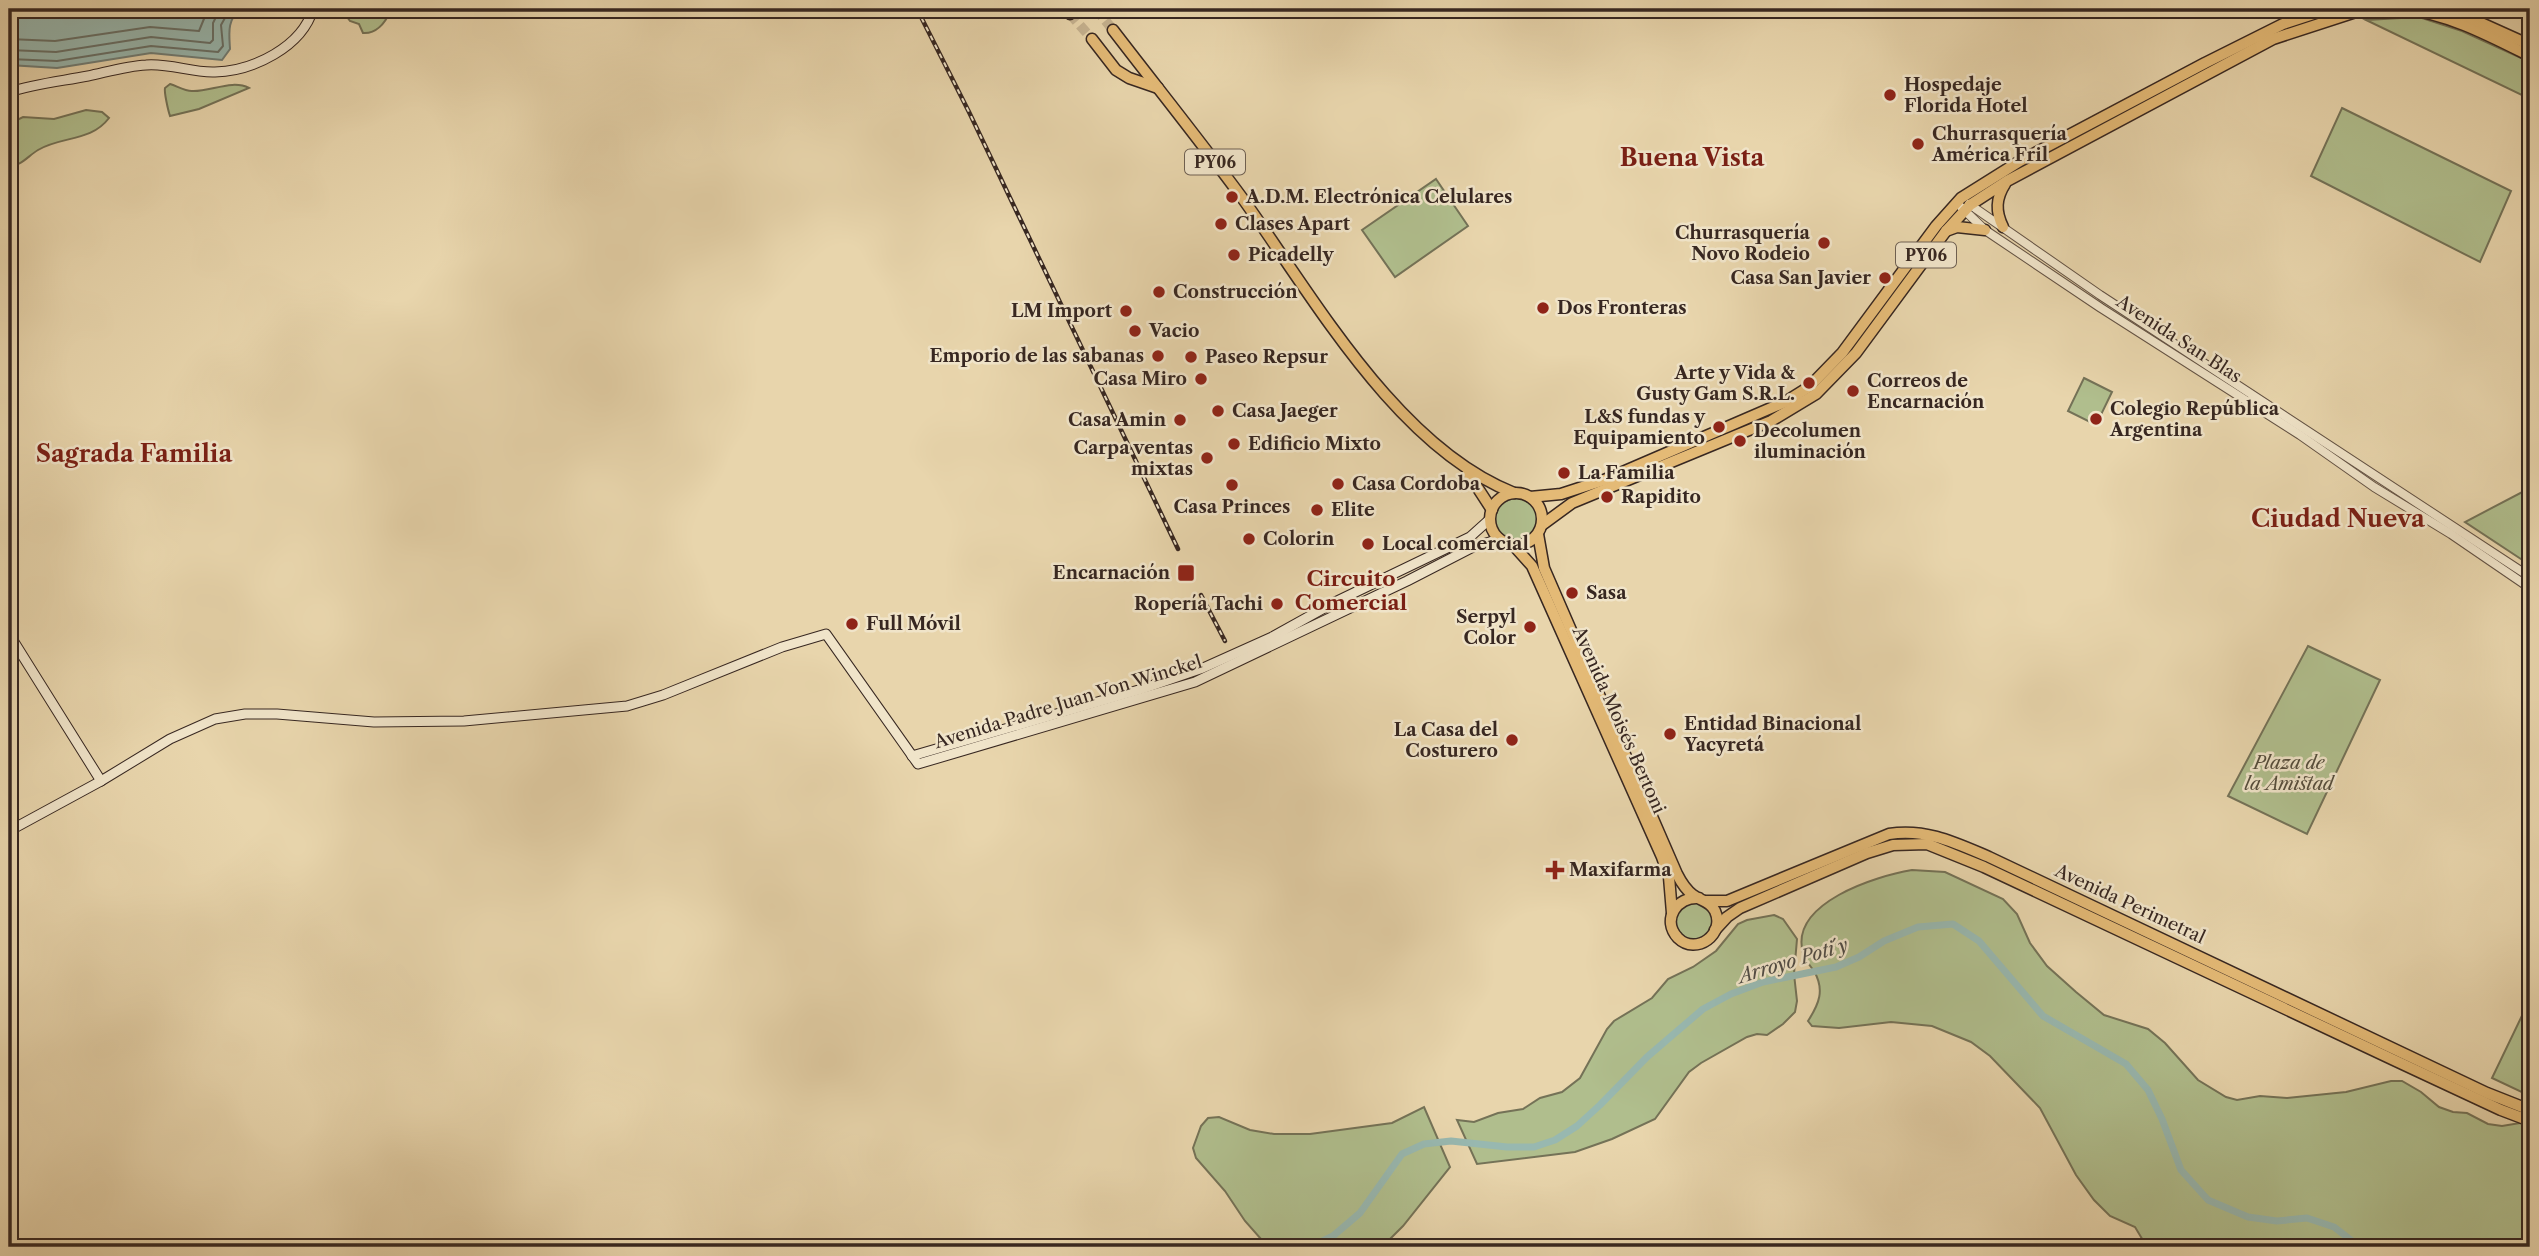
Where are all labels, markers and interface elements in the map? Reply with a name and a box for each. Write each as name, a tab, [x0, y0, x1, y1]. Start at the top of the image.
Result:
place label: Hospedaje Florida Hotel	[1904, 74, 2028, 117]
marker: Hospedaje Florida Hotel	[1882, 87, 1898, 103]
place label: Churrasquería América Fril	[1931, 123, 2068, 166]
marker: Churrasquería América Fril	[1910, 136, 1926, 152]
district label: Buena Vista	[1620, 143, 1765, 172]
road number: PY06	[1185, 150, 1245, 174]
place label: A.D.M. Electrónica Celulares	[1245, 186, 1512, 208]
marker: A.D.M. Electrónica Celulares	[1224, 189, 1240, 205]
place label: Clases Apart	[1235, 213, 1351, 235]
marker: Clases Apart	[1213, 216, 1229, 232]
place label: Churrasquería Novo Rodeio	[1675, 222, 1811, 265]
marker: Churrasquería Novo Rodeio	[1816, 235, 1832, 251]
road number: PY06	[1896, 243, 1956, 268]
place label: Picadelly	[1248, 244, 1334, 266]
marker: Picadelly	[1226, 247, 1242, 263]
place label: Casa San Javier	[1730, 267, 1871, 289]
marker: Casa San Javier	[1877, 270, 1893, 286]
place label: Construcción	[1173, 281, 1298, 303]
marker: Construcción	[1151, 284, 1167, 300]
street label: Avenida San Blas	[2111, 290, 2246, 388]
place label: Dos Fronteras	[1557, 297, 1687, 319]
place label: LM Import	[1011, 300, 1113, 322]
marker: Dos Fronteras	[1535, 300, 1551, 316]
marker: LM Import	[1118, 303, 1134, 319]
place label: Vacio	[1148, 320, 1199, 342]
marker: Vacio	[1127, 323, 1143, 339]
place label: Emporio de las sabanas	[929, 345, 1144, 367]
place label: Paseo Repsur	[1205, 346, 1328, 368]
marker: Emporio de las sabanas	[1150, 348, 1166, 364]
marker: Paseo Repsur	[1183, 349, 1199, 365]
place label: Arte y Vida & Gusty Gam S.R.L.	[1636, 362, 1795, 405]
place label: Casa Miro	[1093, 368, 1187, 390]
place label: Correos de Encarnación	[1867, 370, 1985, 413]
marker: Casa Miro	[1193, 371, 1209, 387]
marker: Arte y Vida & Gusty Gam S.R.L.	[1801, 375, 1817, 391]
marker: Correos de Encarnación	[1845, 383, 1861, 399]
place label: Colegio República Argentina	[2109, 398, 2280, 441]
place label: Casa Jaeger	[1232, 400, 1338, 422]
marker: Casa Jaeger	[1210, 403, 1226, 419]
place label: L&S fundas y Equipamiento	[1573, 406, 1706, 449]
place label: Casa Amin	[1068, 409, 1167, 431]
marker: Colegio República Argentina	[2088, 411, 2104, 427]
marker: Casa Amin	[1172, 412, 1188, 428]
marker: L&S fundas y Equipamiento	[1711, 419, 1727, 435]
place label: Decolumen iluminación	[1754, 420, 1867, 463]
place label: Edificio Mixto	[1248, 433, 1381, 455]
marker: Decolumen iluminación	[1732, 433, 1748, 449]
marker: Edificio Mixto	[1226, 436, 1242, 452]
place label: Carpa ventas mixtas	[1073, 437, 1193, 480]
district label: Sagrada Familia	[36, 439, 233, 468]
marker: Carpa ventas mixtas	[1199, 450, 1215, 466]
place label: La Familia	[1578, 462, 1675, 484]
marker: La Familia	[1556, 465, 1572, 481]
place label: Casa Cordoba	[1352, 473, 1481, 495]
marker: Casa Cordoba	[1330, 476, 1346, 492]
marker: Casa Princes	[1224, 477, 1240, 493]
place label: Rapidito	[1621, 486, 1701, 508]
marker: Rapidito	[1599, 489, 1615, 505]
place label: Casa Princes	[1174, 496, 1290, 518]
place label: Elite	[1331, 499, 1375, 521]
marker: Elite	[1309, 502, 1325, 518]
district label: Ciudad Nueva	[2251, 504, 2426, 533]
place label: Colorin	[1263, 528, 1335, 550]
marker: Colorin	[1241, 531, 1257, 547]
place label: Local comercial	[1382, 533, 1529, 555]
marker: Local comercial	[1360, 536, 1376, 552]
place label: Encarnación	[1053, 562, 1171, 584]
marker: Encarnación	[1176, 563, 1196, 583]
district label: Circuito Comercial	[1295, 566, 1407, 615]
place label: Sasa	[1586, 582, 1627, 604]
marker: Sasa	[1564, 585, 1580, 601]
place label: Ropería Tachi	[1134, 593, 1264, 615]
marker: Ropería Tachi	[1269, 596, 1285, 612]
place label: Serpyl Color	[1456, 606, 1516, 649]
place label: Full Móvil	[866, 613, 961, 635]
marker: Full Móvil	[844, 616, 860, 632]
marker: Serpyl Color	[1522, 619, 1538, 635]
street label: Avenida Moisés Bertoni	[1567, 622, 1670, 817]
street label: Avenida Padre Juan Von Winckel	[931, 651, 1204, 754]
place label: Entidad Binacional Yacyretá	[1683, 713, 1861, 756]
place label: La Casa del Costurero	[1394, 719, 1498, 762]
marker: Entidad Binacional Yacyretá	[1662, 726, 1678, 742]
marker: La Casa del Costurero	[1504, 732, 1520, 748]
park label: Plaza de la Amistad	[2245, 752, 2336, 795]
place label: Maxifarma	[1569, 859, 1672, 881]
street label: Avenida Perimetral	[2050, 859, 2209, 949]
marker: Maxifarma	[1547, 862, 1563, 878]
water label: Arroyo Poti´y	[1733, 933, 1851, 989]

